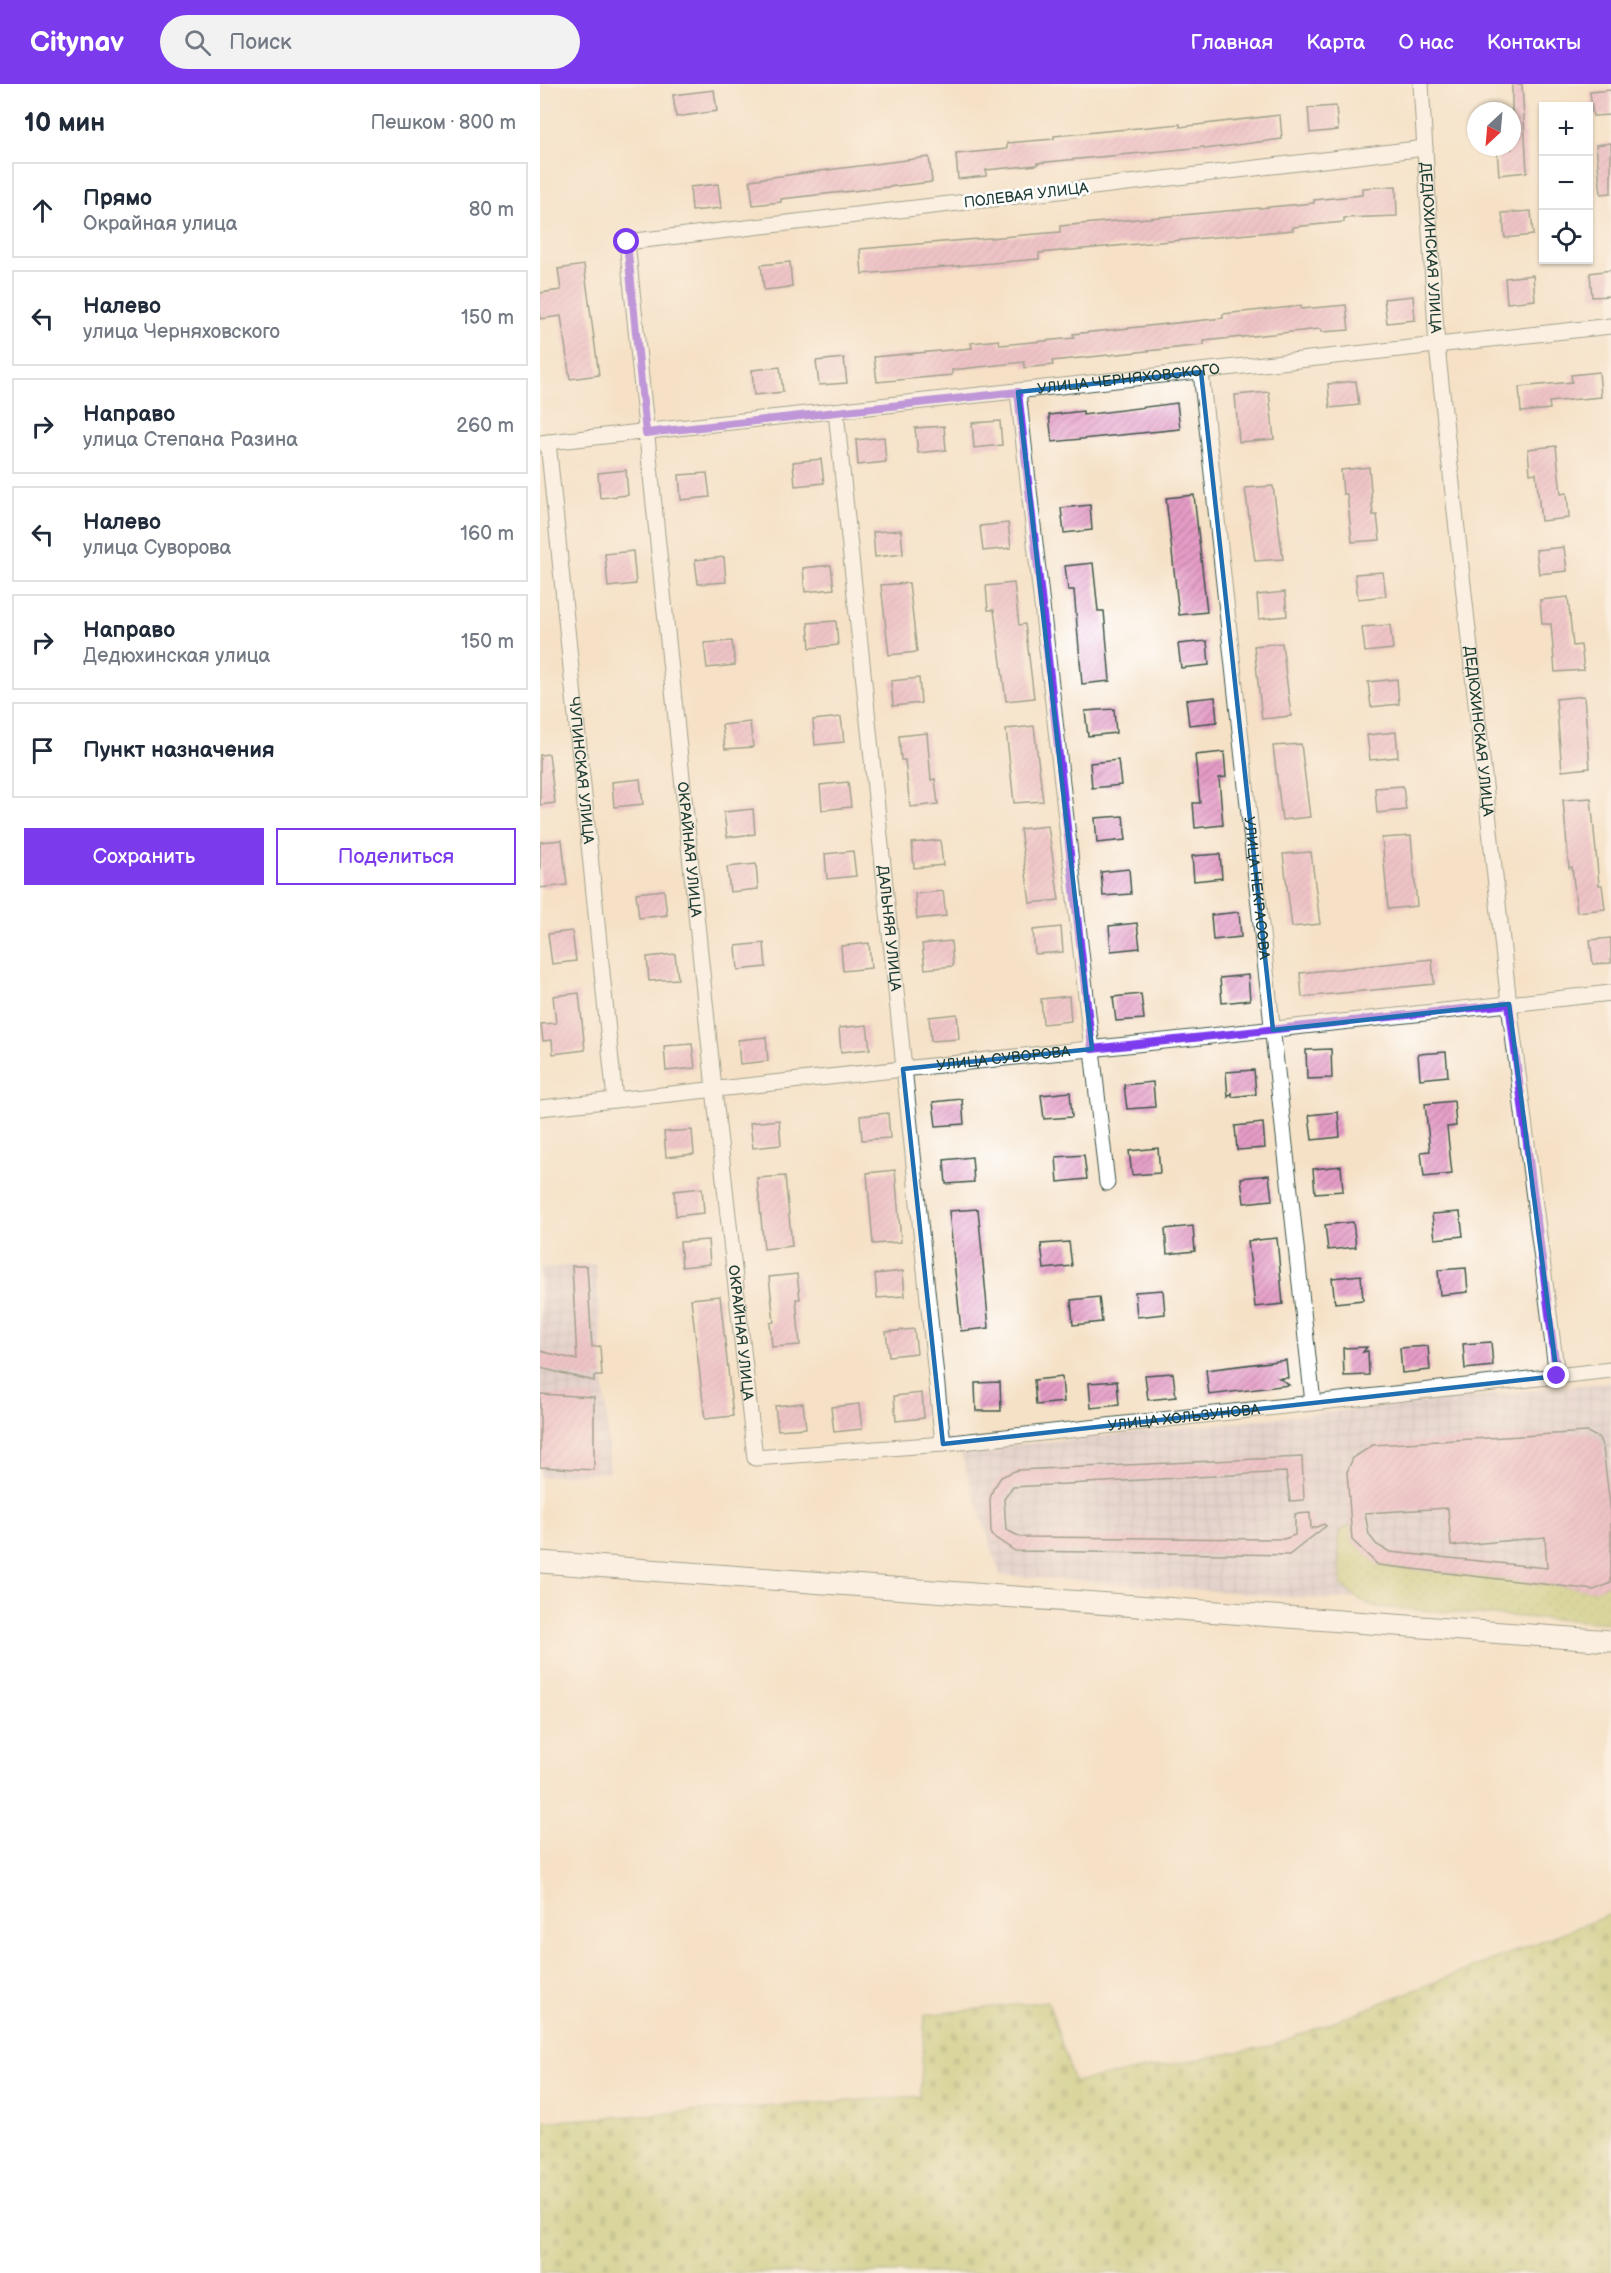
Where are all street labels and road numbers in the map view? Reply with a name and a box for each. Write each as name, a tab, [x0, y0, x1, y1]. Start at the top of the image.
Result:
street label: ДЕДЮХИНСКАЯ УЛИЦА	[1416, 162, 1445, 335]
street label: ПОЛЕВАЯ УЛИЦА	[963, 178, 1090, 213]
street label: УЛИЦА ЧЕРНЯХОВСКОГО	[1036, 360, 1221, 399]
street label: ДЕДЮХИНСКАЯ УЛИЦА	[1460, 645, 1497, 818]
street label: ЧУПИНСКАЯ УЛИЦА	[564, 696, 598, 846]
street label: ОКРАЙНАЯ УЛИЦА	[672, 781, 705, 919]
street label: УЛИЦА НЕКРАСОВА	[1239, 815, 1274, 961]
street label: ДАЛЬНЯЯ УЛИЦА	[873, 864, 905, 993]
street label: УЛИЦА СУВОРОВА	[936, 1042, 1072, 1075]
street label: ОКРАЙНАЯ УЛИЦА	[724, 1264, 758, 1402]
street label: УЛИЦА ХОЛЬЗУНОВА	[1107, 1400, 1262, 1436]

